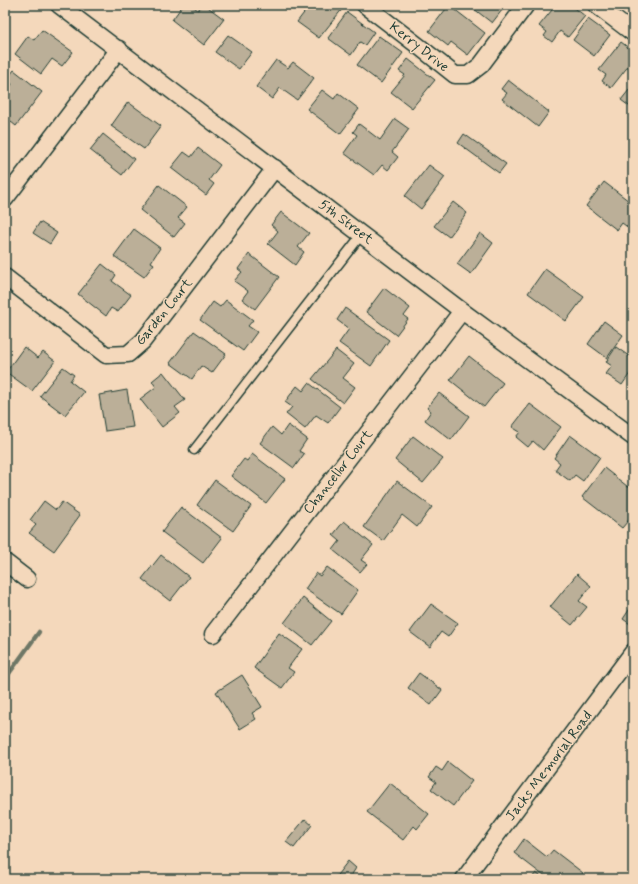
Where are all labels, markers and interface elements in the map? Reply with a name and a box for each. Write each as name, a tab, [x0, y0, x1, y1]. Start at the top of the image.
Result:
street label: Kerry Drive	[385, 18, 453, 76]
street label: 5th Street	[315, 196, 378, 249]
street label: Garden Court	[131, 274, 197, 349]
street label: Chancellor Court	[299, 425, 377, 518]
street label: Jacks Memorial Road	[502, 707, 596, 825]

